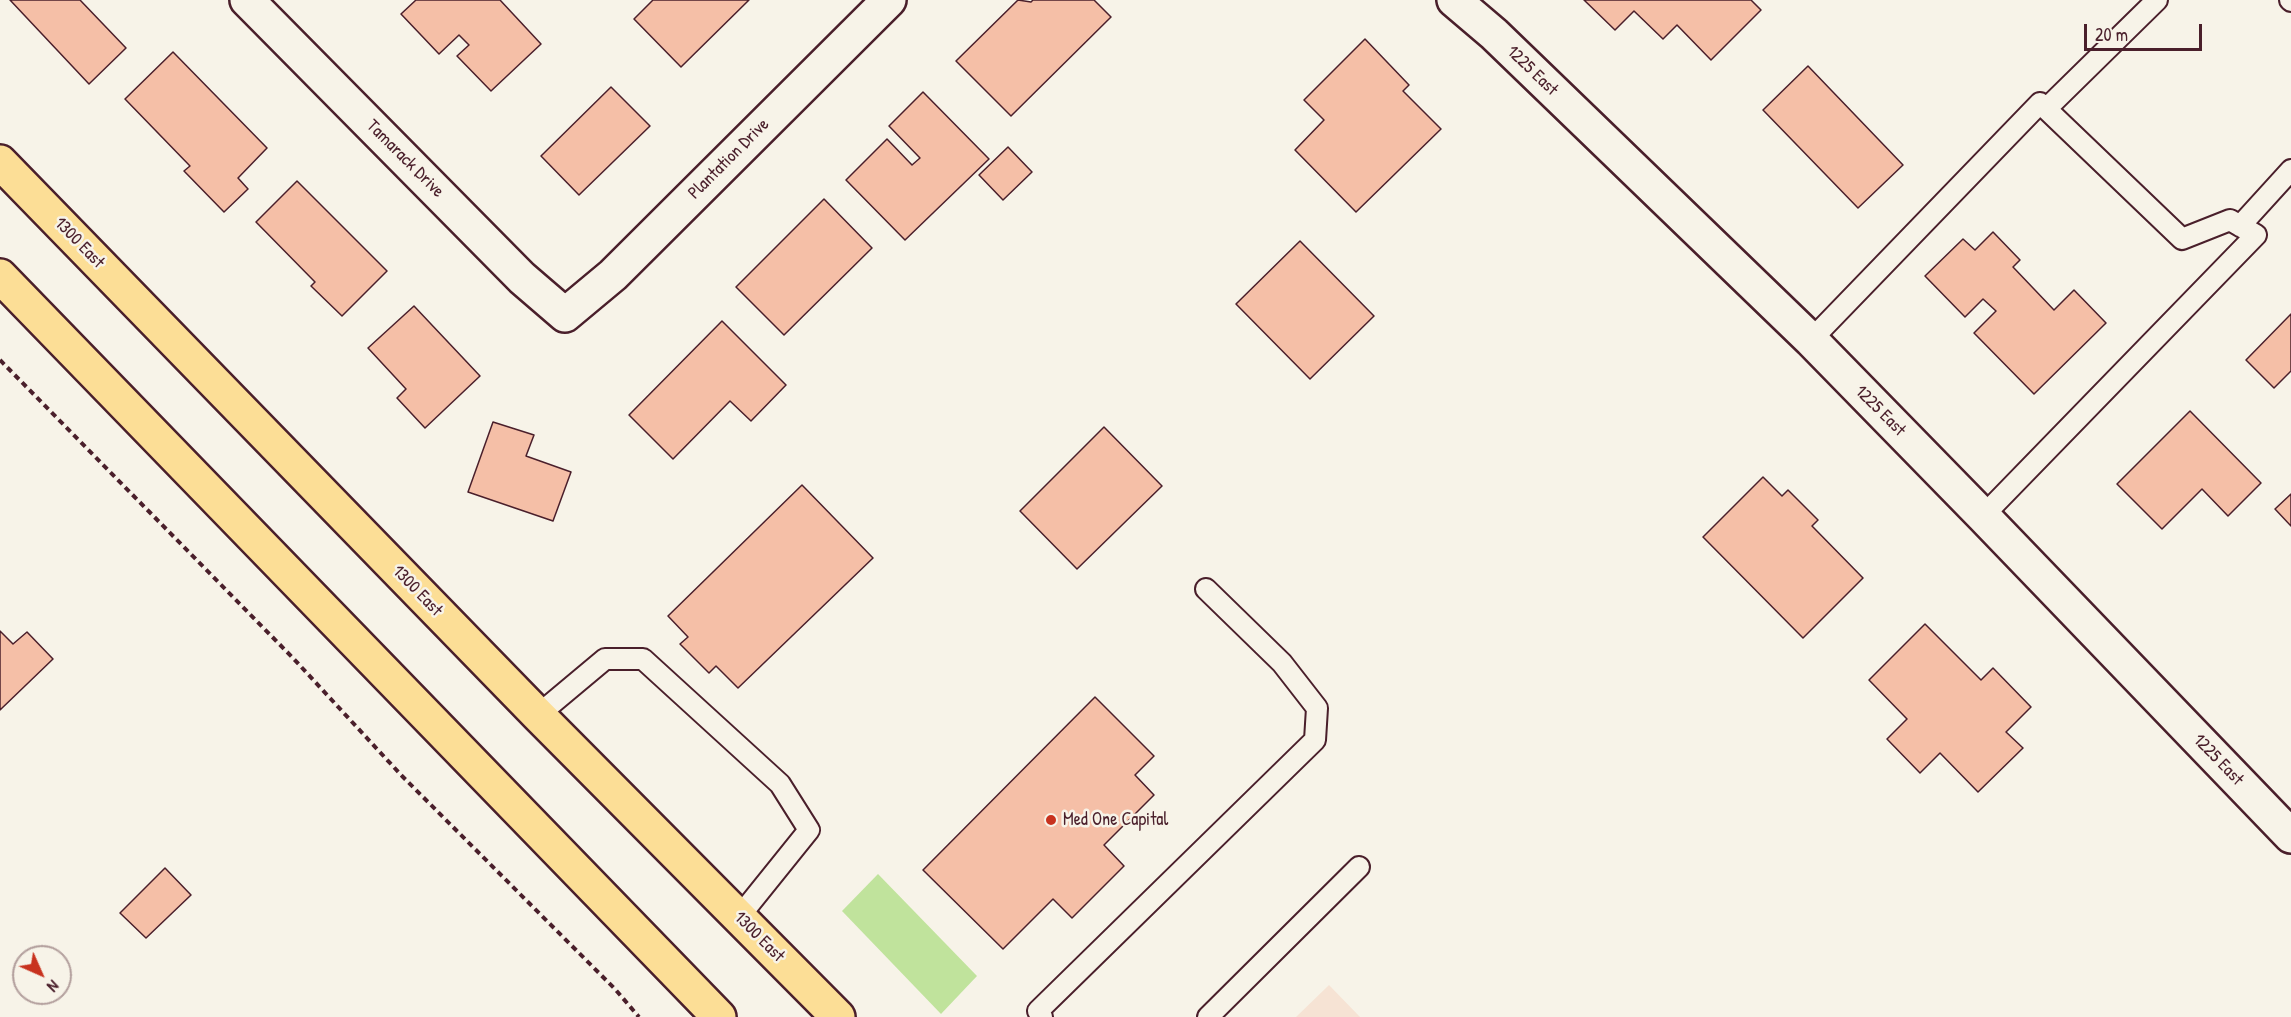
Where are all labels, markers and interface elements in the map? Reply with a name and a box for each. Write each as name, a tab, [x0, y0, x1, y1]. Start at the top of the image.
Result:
scale bar	[2087, 12, 2206, 50]
text: 20 m	[2095, 22, 2128, 47]
street label: 1225 East	[1502, 41, 1562, 101]
street label: Plantation Drive	[684, 114, 774, 204]
street label: Tamarack Drive	[362, 116, 448, 202]
street label: 1300 East	[49, 213, 109, 273]
street label: 1225 East	[1850, 381, 1910, 441]
street label: 1300 East	[387, 561, 447, 621]
street label: 1225 East	[2188, 730, 2248, 790]
place label: Med One Capital	[1063, 809, 1168, 831]
marker: Med One Capital	[1044, 813, 1058, 827]
street label: 1300 East	[729, 907, 789, 967]
north arrow	[12, 945, 72, 1005]
text: N	[43, 976, 64, 997]

